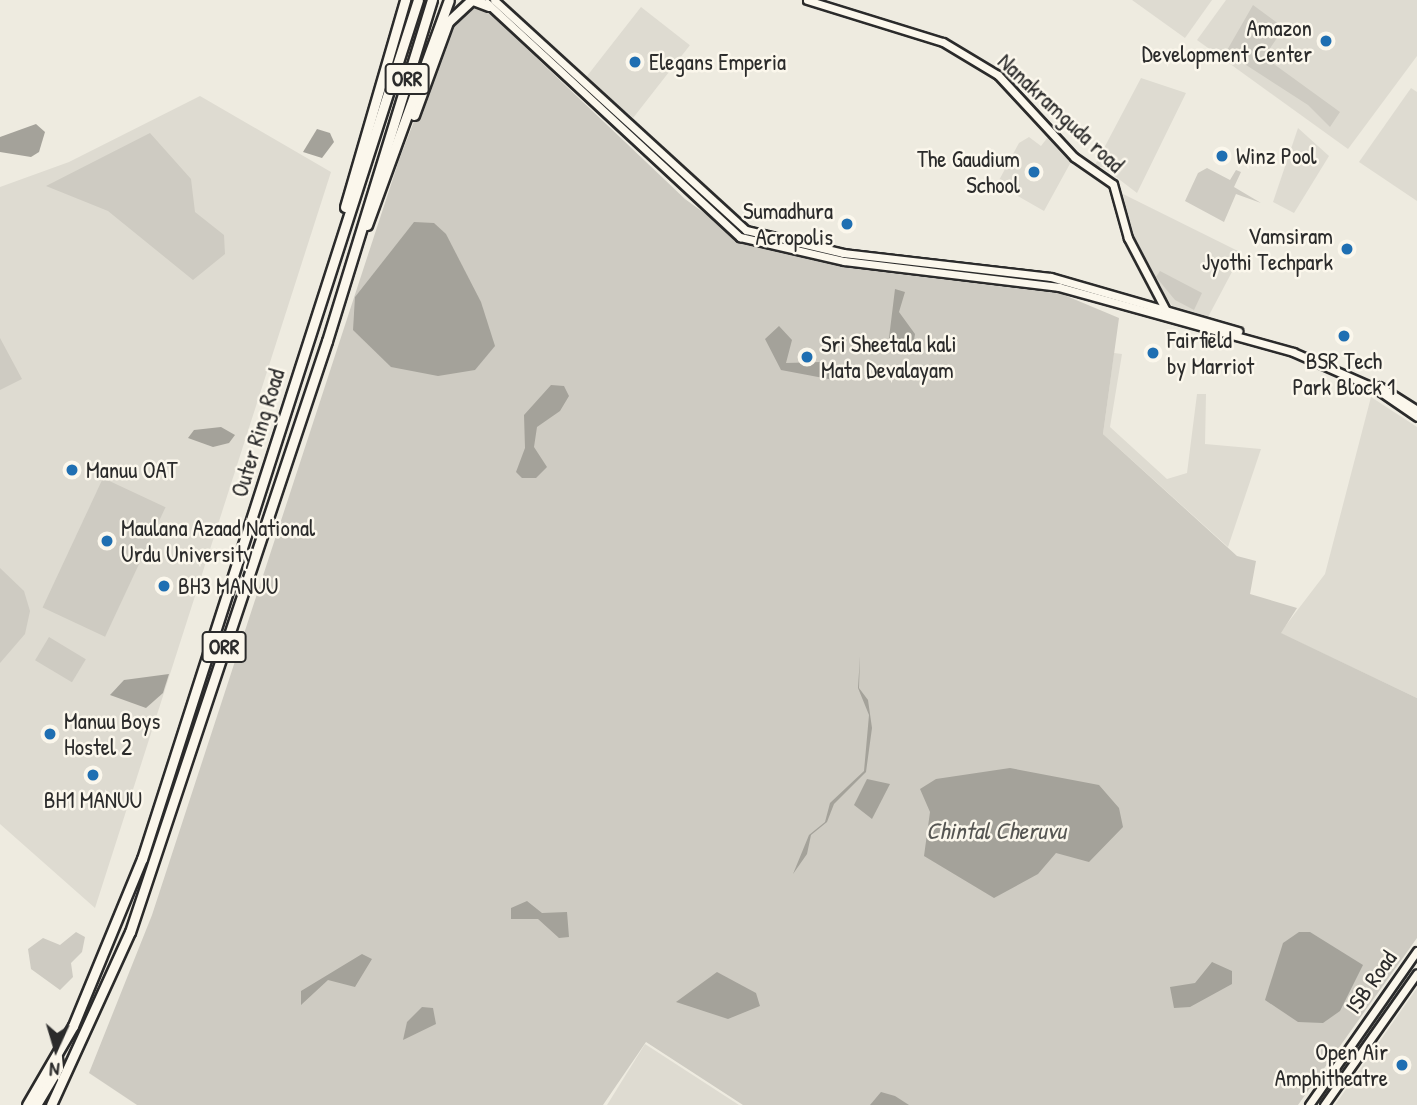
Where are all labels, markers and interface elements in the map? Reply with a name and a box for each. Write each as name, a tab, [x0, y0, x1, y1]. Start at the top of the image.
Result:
place label: Amazon Development Center	[1142, 14, 1312, 68]
marker: Amazon Development Center	[1318, 33, 1334, 49]
street label: Nanakramguda road	[992, 47, 1130, 179]
place label: Elegans Emperia	[649, 48, 786, 76]
marker: Elegans Emperia	[627, 54, 643, 70]
road number: ORR	[384, 62, 430, 96]
place label: Winz Pool	[1236, 142, 1317, 170]
place label: The Gaudium School	[917, 145, 1020, 199]
marker: Winz Pool	[1214, 148, 1230, 164]
marker: The Gaudium School	[1026, 164, 1042, 180]
place label: Sumadhura Acropolis	[743, 197, 833, 251]
marker: Sumadhura Acropolis	[839, 216, 855, 232]
place label: Vamsiram Jyothi Techpark	[1202, 222, 1333, 276]
marker: Vamsiram Jyothi Techpark	[1339, 241, 1355, 257]
place label: Fairfield by Marriot	[1167, 326, 1254, 380]
marker: BSR Tech Park Block 1	[1336, 328, 1352, 344]
place label: Sri Sheetala kali Mata Devalayam	[821, 330, 957, 384]
marker: Fairfield by Marriot	[1145, 345, 1161, 361]
place label: BSR Tech Park Block 1	[1293, 347, 1395, 401]
marker: Sri Sheetala kali Mata Devalayam	[799, 349, 815, 365]
street label: Outer Ring Road	[225, 366, 291, 500]
place label: Manuu OAT	[86, 456, 178, 484]
marker: Manuu OAT	[64, 462, 80, 478]
place label: Maulana Azaad National Urdu University	[121, 514, 315, 568]
marker: Maulana Azaad National Urdu University	[99, 533, 115, 549]
place label: BH3 MANUU	[178, 572, 278, 600]
marker: BH3 MANUU	[156, 578, 172, 594]
road number: ORR	[201, 630, 247, 664]
place label: Manuu Boys Hostel 2	[64, 707, 160, 761]
marker: Manuu Boys Hostel 2	[42, 726, 58, 742]
marker: BH1 MANUU	[85, 767, 101, 783]
place label: BH1 MANUU	[44, 786, 142, 814]
water label: Chintal Cheruvu	[926, 817, 1066, 845]
street label: ISB Road	[1339, 945, 1403, 1019]
north arrow	[21, 1014, 91, 1084]
place label: Open Air Amphitheatre	[1275, 1038, 1388, 1092]
text: N	[49, 1057, 60, 1083]
marker: Open Air Amphitheatre	[1394, 1057, 1410, 1073]

